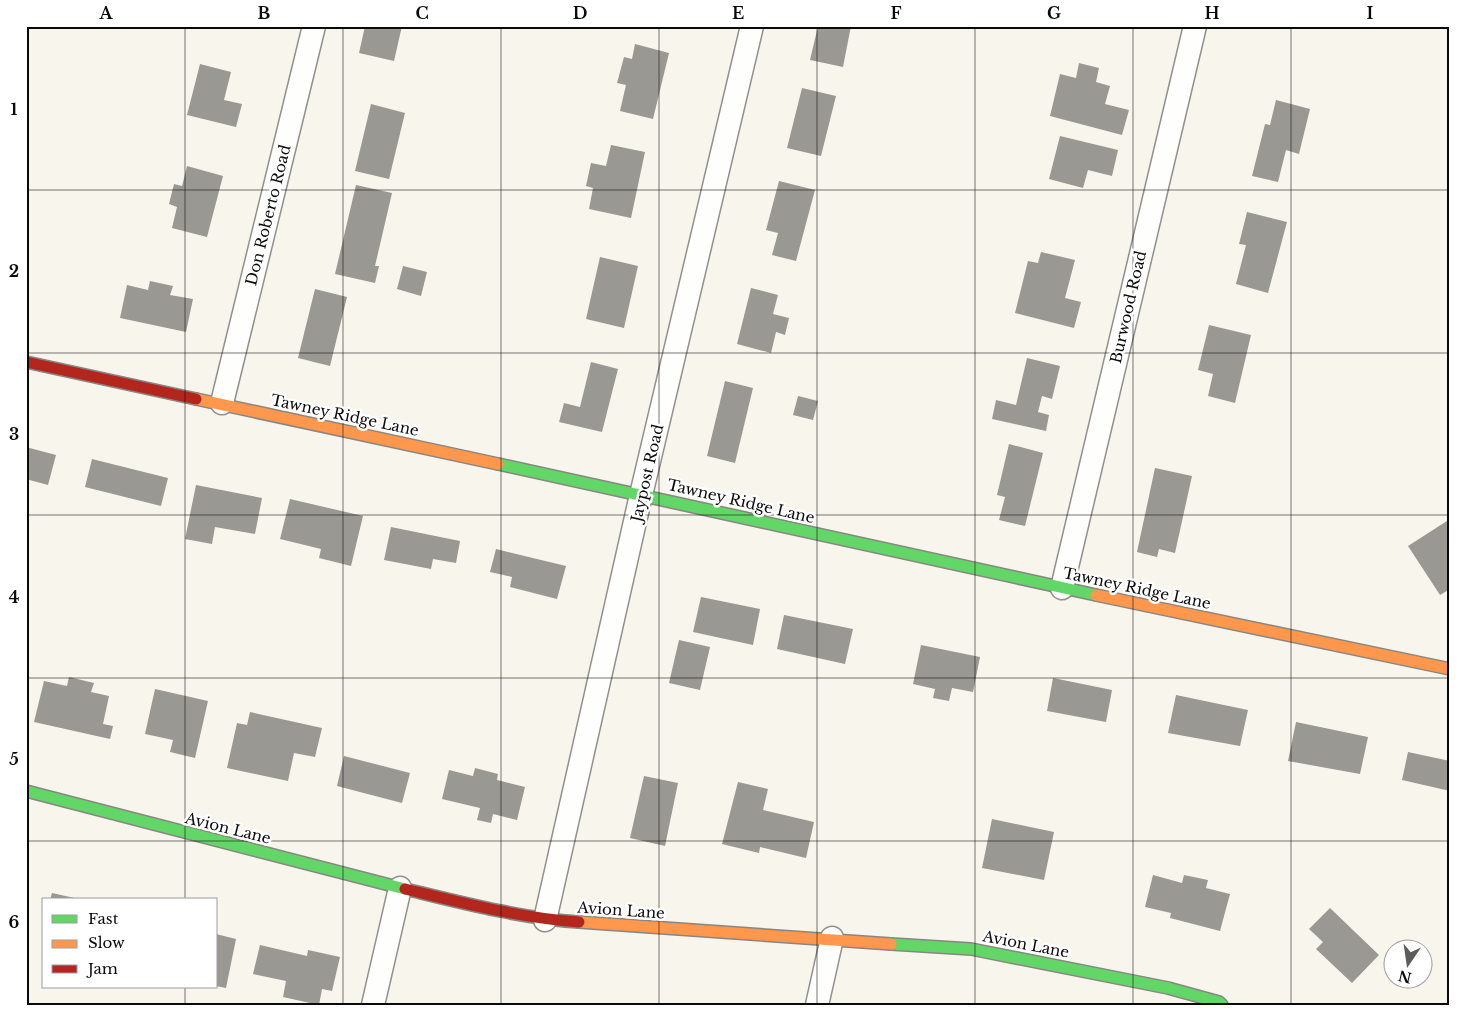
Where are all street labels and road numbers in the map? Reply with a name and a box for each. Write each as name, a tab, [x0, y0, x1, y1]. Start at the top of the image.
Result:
street label: Don Roberto Road	[241, 143, 295, 287]
street label: Burwood Road	[1106, 249, 1150, 365]
street label: Tawney Ridge Lane	[269, 390, 421, 440]
street label: Jaypost Road	[626, 422, 667, 526]
street label: Tawney Ridge Lane	[666, 475, 816, 527]
street label: Tawney Ridge Lane	[1061, 563, 1213, 613]
street label: Avion Lane	[182, 808, 273, 848]
street label: Avion Lane	[576, 897, 665, 923]
street label: Avion Lane	[980, 926, 1071, 962]

